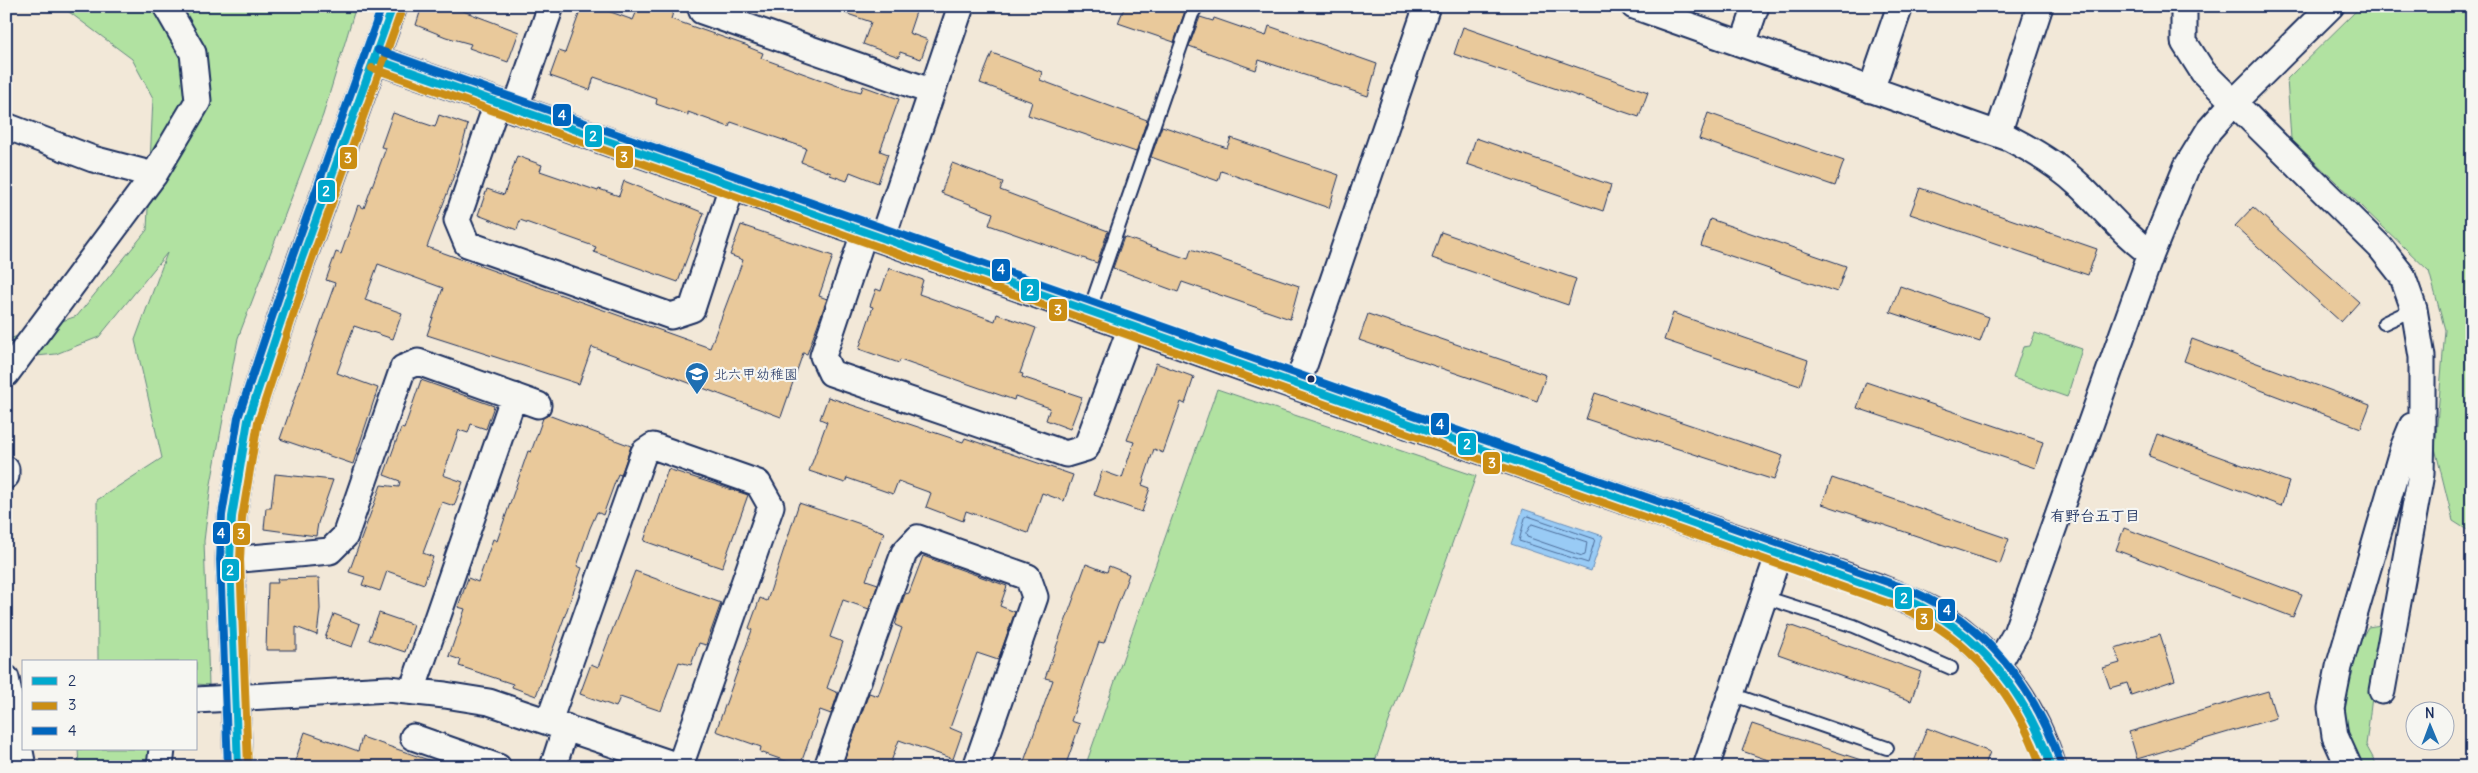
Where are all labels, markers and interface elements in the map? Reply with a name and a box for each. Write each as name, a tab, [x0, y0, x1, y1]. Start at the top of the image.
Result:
line badge: 4	[552, 103, 572, 127]
text: 4	[558, 106, 566, 124]
line badge: 2	[584, 124, 603, 148]
text: 2	[589, 127, 597, 145]
line badge: 3	[615, 145, 634, 169]
line badge: 3	[339, 146, 358, 170]
text: 3	[620, 148, 628, 166]
text: 3	[344, 149, 352, 167]
line badge: 2	[317, 179, 336, 203]
text: 2	[322, 182, 330, 200]
line badge: 4	[991, 258, 1011, 282]
text: 4	[997, 260, 1005, 278]
line badge: 2	[1020, 278, 1040, 302]
text: 2	[1026, 281, 1034, 299]
line badge: 3	[1048, 298, 1068, 322]
text: 3	[1054, 301, 1062, 319]
school or university icon: 北六甲幼稚園	[684, 361, 710, 395]
place label: 北六甲幼稚園	[714, 365, 798, 383]
unlabelled marker	[1306, 374, 1316, 384]
line badge: 4	[1430, 412, 1450, 436]
text: 4	[1436, 415, 1444, 433]
line badge: 2	[1457, 432, 1477, 456]
text: 2	[1463, 435, 1471, 453]
line badge: 3	[1482, 451, 1501, 475]
text: 3	[1488, 454, 1496, 472]
district label: 有野台五丁目	[2050, 506, 2140, 525]
line badge: 4	[212, 521, 231, 545]
line badge: 3	[232, 522, 251, 546]
text: 4	[217, 524, 225, 542]
text: 3	[237, 525, 245, 543]
line badge: 2	[221, 558, 240, 582]
text: 2	[226, 561, 234, 579]
line badge: 2	[1894, 586, 1913, 610]
text: 2	[1900, 589, 1908, 607]
line badge: 4	[1937, 598, 1956, 622]
text: 4	[1943, 601, 1951, 619]
line badge: 3	[1915, 607, 1934, 631]
text: 3	[1920, 610, 1928, 628]
legend	[22, 660, 198, 750]
text: 2	[68, 671, 76, 690]
text: 3	[68, 695, 77, 714]
north arrow	[2406, 700, 2456, 750]
text: N	[2425, 704, 2435, 722]
text: 4	[68, 721, 77, 740]

